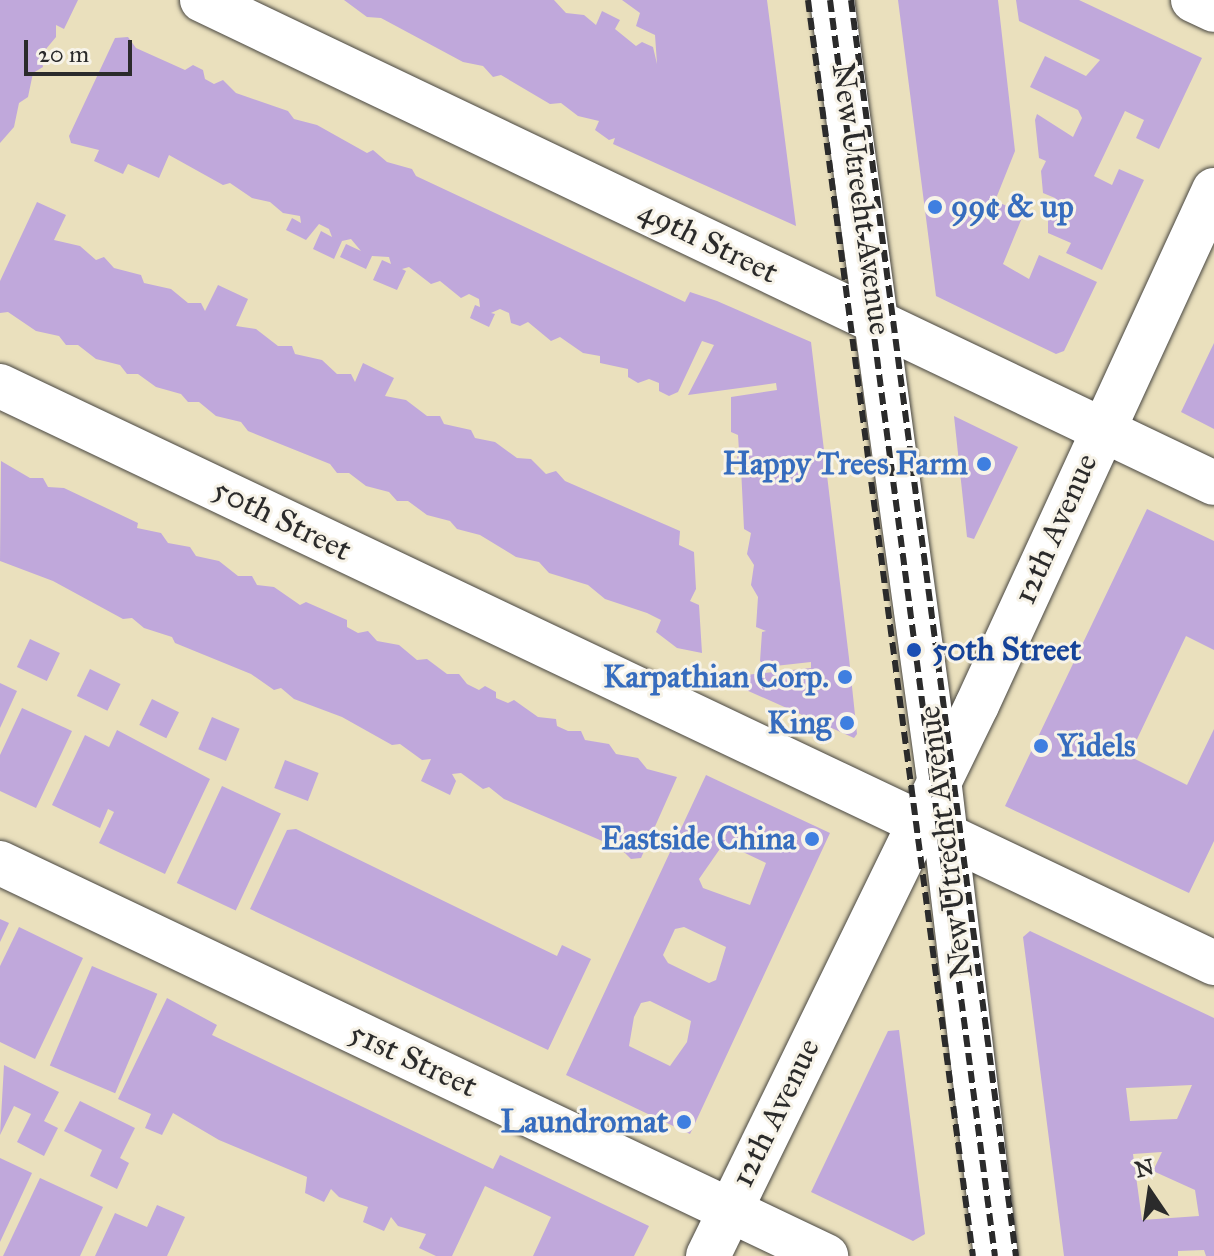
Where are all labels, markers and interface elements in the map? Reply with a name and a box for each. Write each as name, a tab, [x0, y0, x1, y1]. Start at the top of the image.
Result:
scale bar	[28, 24, 136, 74]
text: 20 m	[38, 39, 89, 69]
street label: New Utrecht Avenue	[823, 61, 899, 337]
place label: 99¢ & up	[951, 188, 1074, 226]
street label: 49th Street	[632, 192, 784, 292]
marker: 99¢ & up	[926, 198, 944, 216]
place label: Happy Trees Farm	[722, 445, 968, 483]
street label: 12th Avenue	[1006, 448, 1106, 610]
marker: Happy Trees Farm	[975, 455, 993, 473]
street label: 50th Street	[207, 470, 357, 570]
place label: 50th Street	[932, 631, 1081, 669]
marker: 50th Street	[903, 639, 925, 661]
place label: Karpathian Corp.	[603, 658, 829, 696]
marker: Karpathian Corp.	[836, 668, 854, 686]
place label: King	[767, 704, 831, 742]
street label: New Utrecht Avenue	[910, 704, 982, 980]
marker: King	[838, 714, 856, 732]
place label: Yidels	[1057, 727, 1136, 765]
marker: Yidels	[1032, 737, 1050, 755]
place label: Eastside China	[601, 820, 796, 858]
marker: Eastside China	[803, 830, 821, 848]
street label: 51st Street	[343, 1014, 483, 1106]
street label: 12th Avenue	[724, 1032, 828, 1194]
place label: Laundromat	[501, 1103, 668, 1141]
marker: Laundromat	[675, 1113, 693, 1131]
north arrow	[1110, 1152, 1190, 1232]
text: N	[1132, 1153, 1157, 1183]

